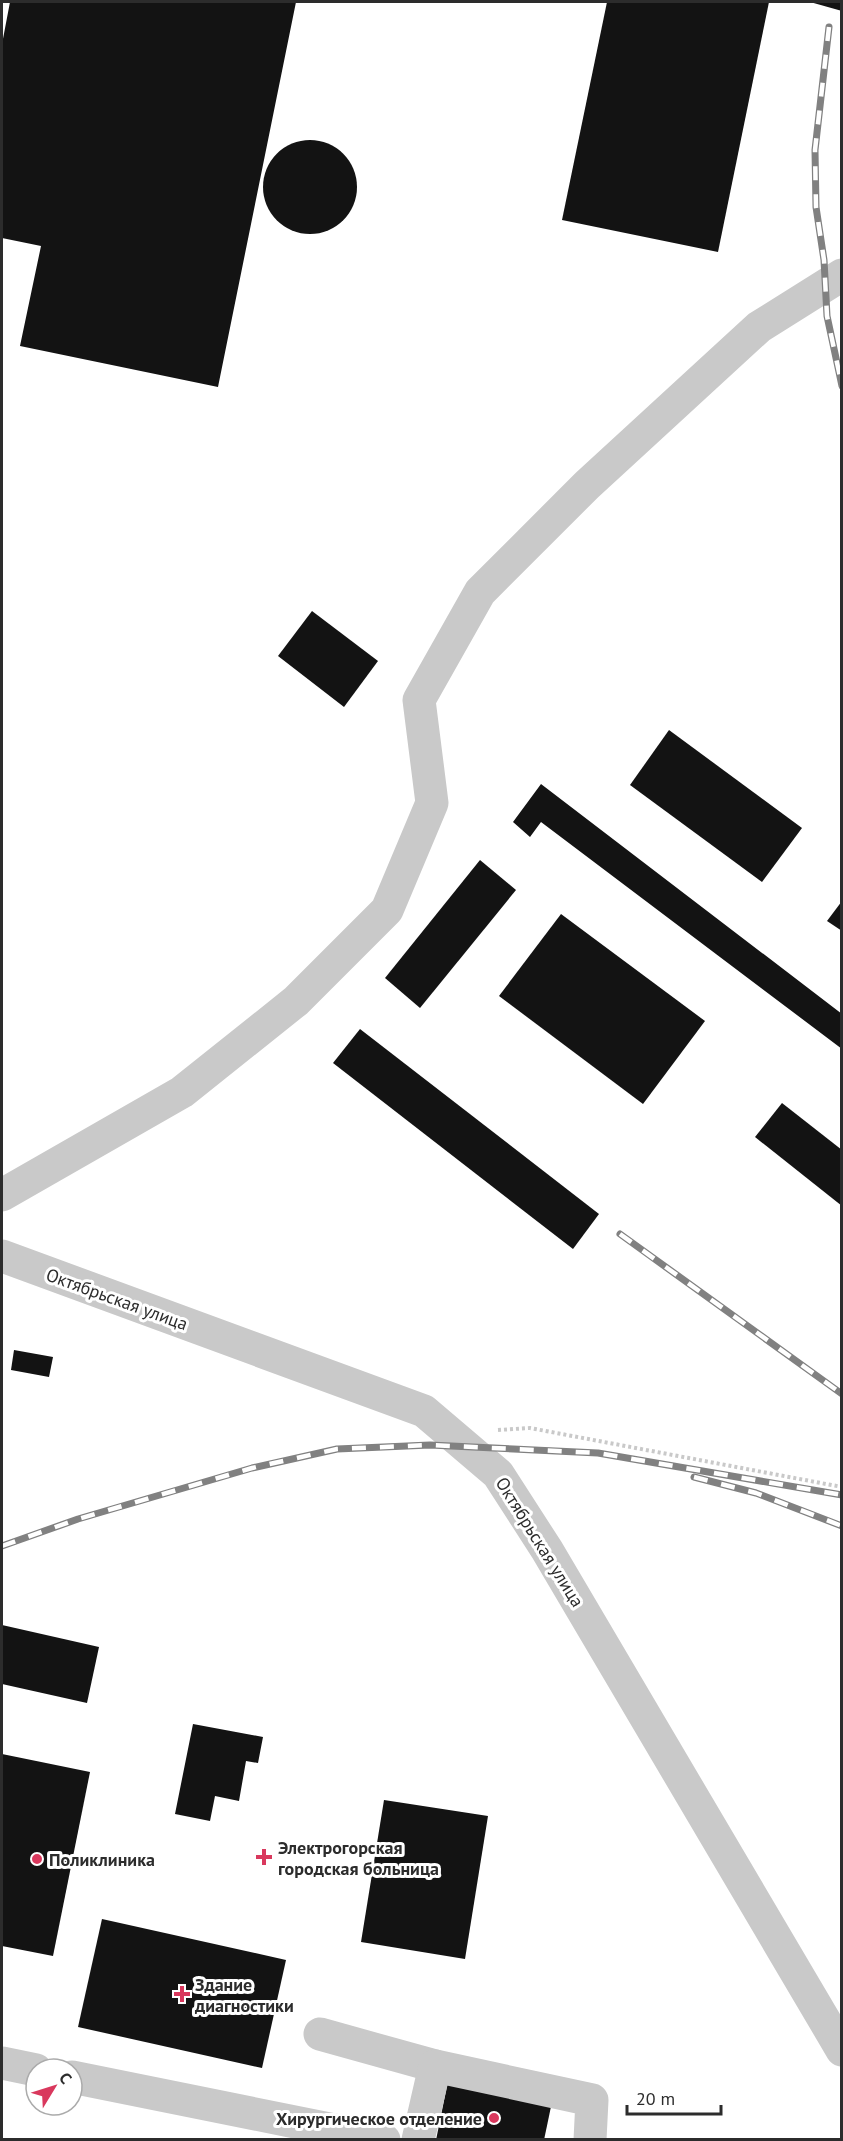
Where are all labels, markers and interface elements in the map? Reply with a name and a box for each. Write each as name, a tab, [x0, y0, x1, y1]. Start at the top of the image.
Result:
street label: Октябрьская улица	[43, 1263, 191, 1335]
street label: Октябрьская улица	[491, 1473, 589, 1611]
place label: Электрогорская городская больница	[278, 1836, 439, 1880]
place label: Поликлиника	[49, 1848, 155, 1871]
marker: Электрогорская городская больница	[255, 1848, 273, 1866]
marker: Поликлиника	[30, 1852, 44, 1866]
place label: Здание диагностики	[194, 1973, 294, 2017]
marker: Здание диагностики	[173, 1985, 191, 2003]
north arrow	[24, 2057, 84, 2117]
text: С	[55, 2068, 76, 2087]
scale bar	[627, 2078, 722, 2116]
text: 20 m	[636, 2087, 675, 2110]
place label: Хирургическое отделение	[276, 2107, 482, 2130]
marker: Хирургическое отделение	[487, 2111, 501, 2125]

